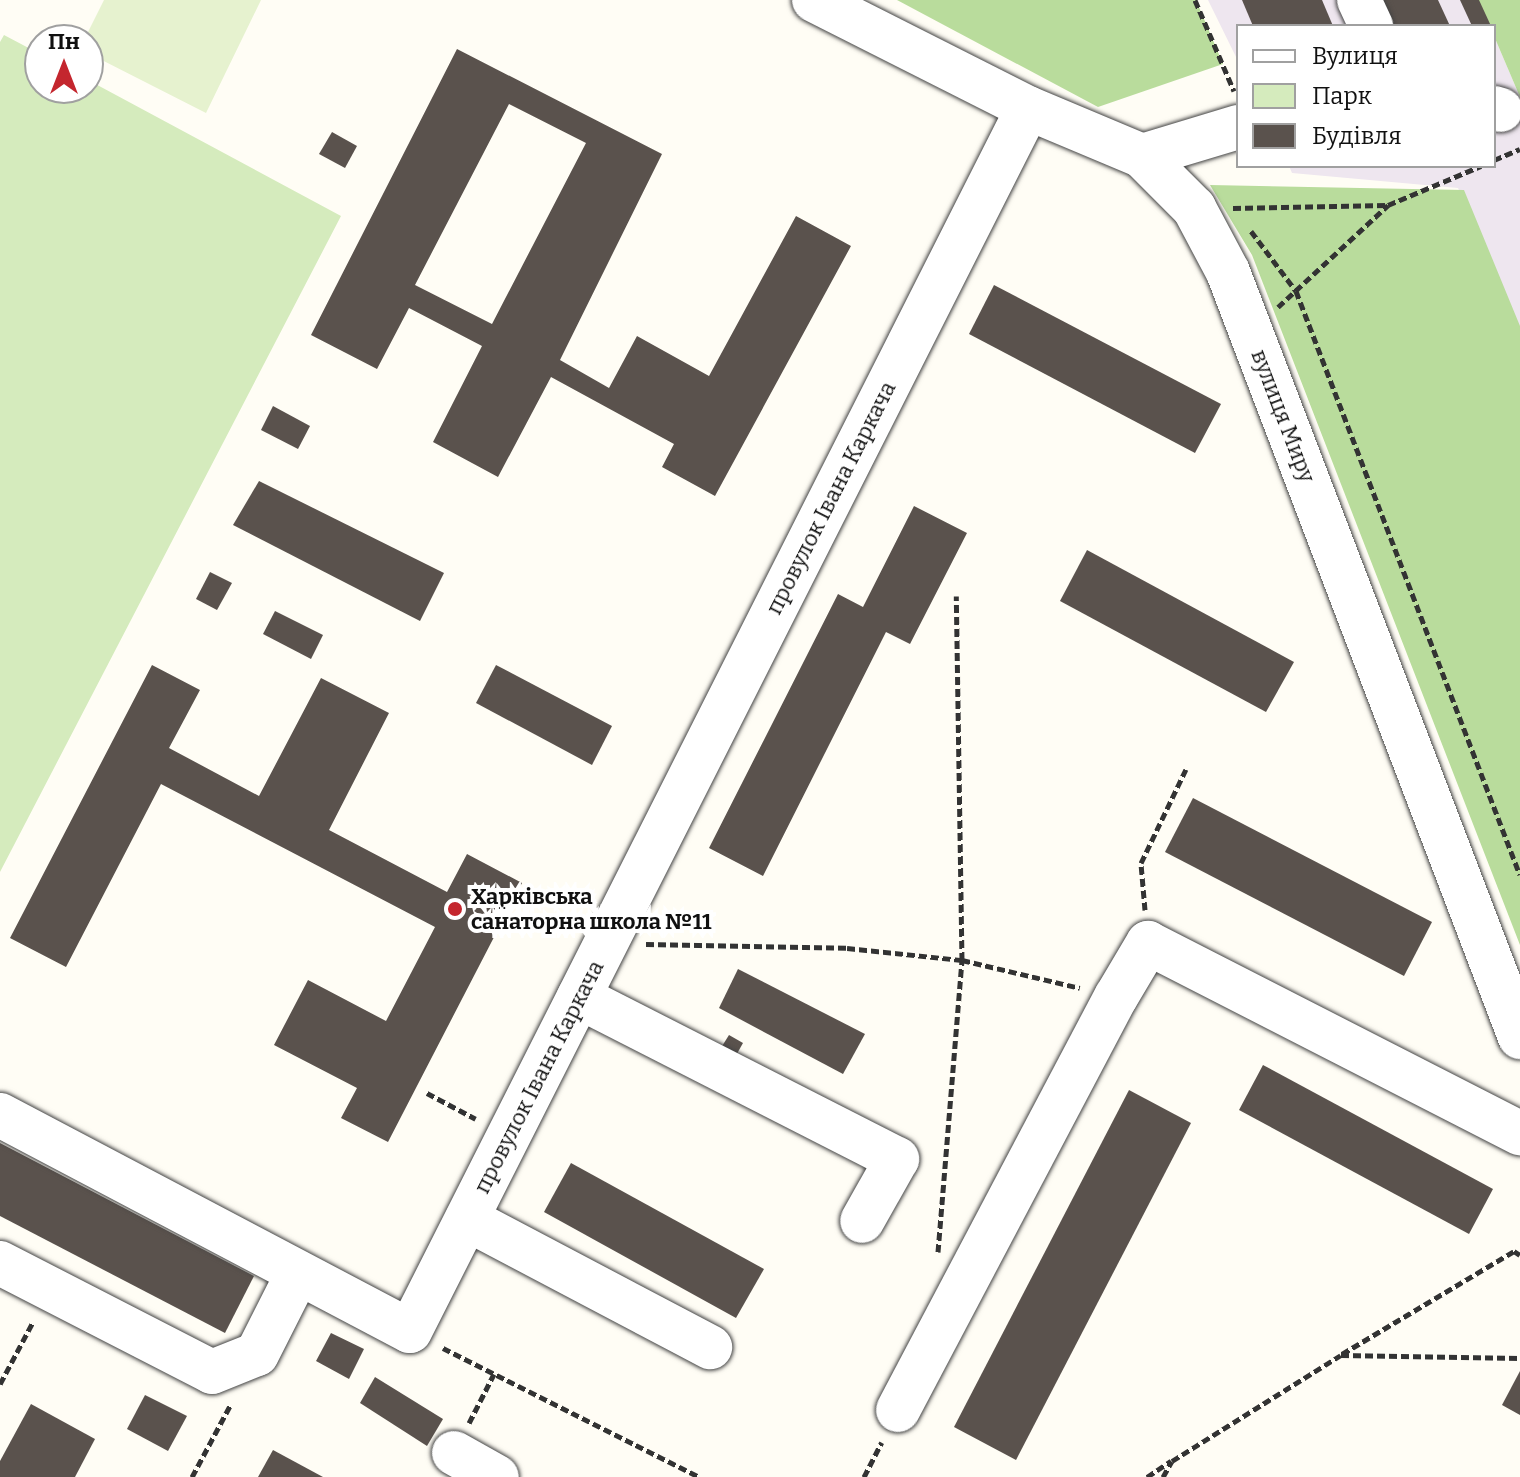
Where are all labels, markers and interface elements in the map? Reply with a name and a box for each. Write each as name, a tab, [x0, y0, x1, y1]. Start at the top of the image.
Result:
north arrow	[24, 24, 104, 104]
legend	[1236, 24, 1496, 168]
text: Пн	[48, 28, 80, 55]
text: Вулиця	[1312, 42, 1398, 70]
text: Парк	[1312, 82, 1372, 110]
text: Будівля	[1312, 122, 1402, 150]
street label: вулиця Миру	[1246, 346, 1320, 486]
street label: провулок Івана Каркача	[761, 377, 901, 619]
place label: Харківська санаторна школа №11	[471, 883, 711, 934]
marker: Харківська санаторна школа №11	[446, 900, 464, 918]
street label: провулок Івана Каркача	[469, 956, 609, 1198]

